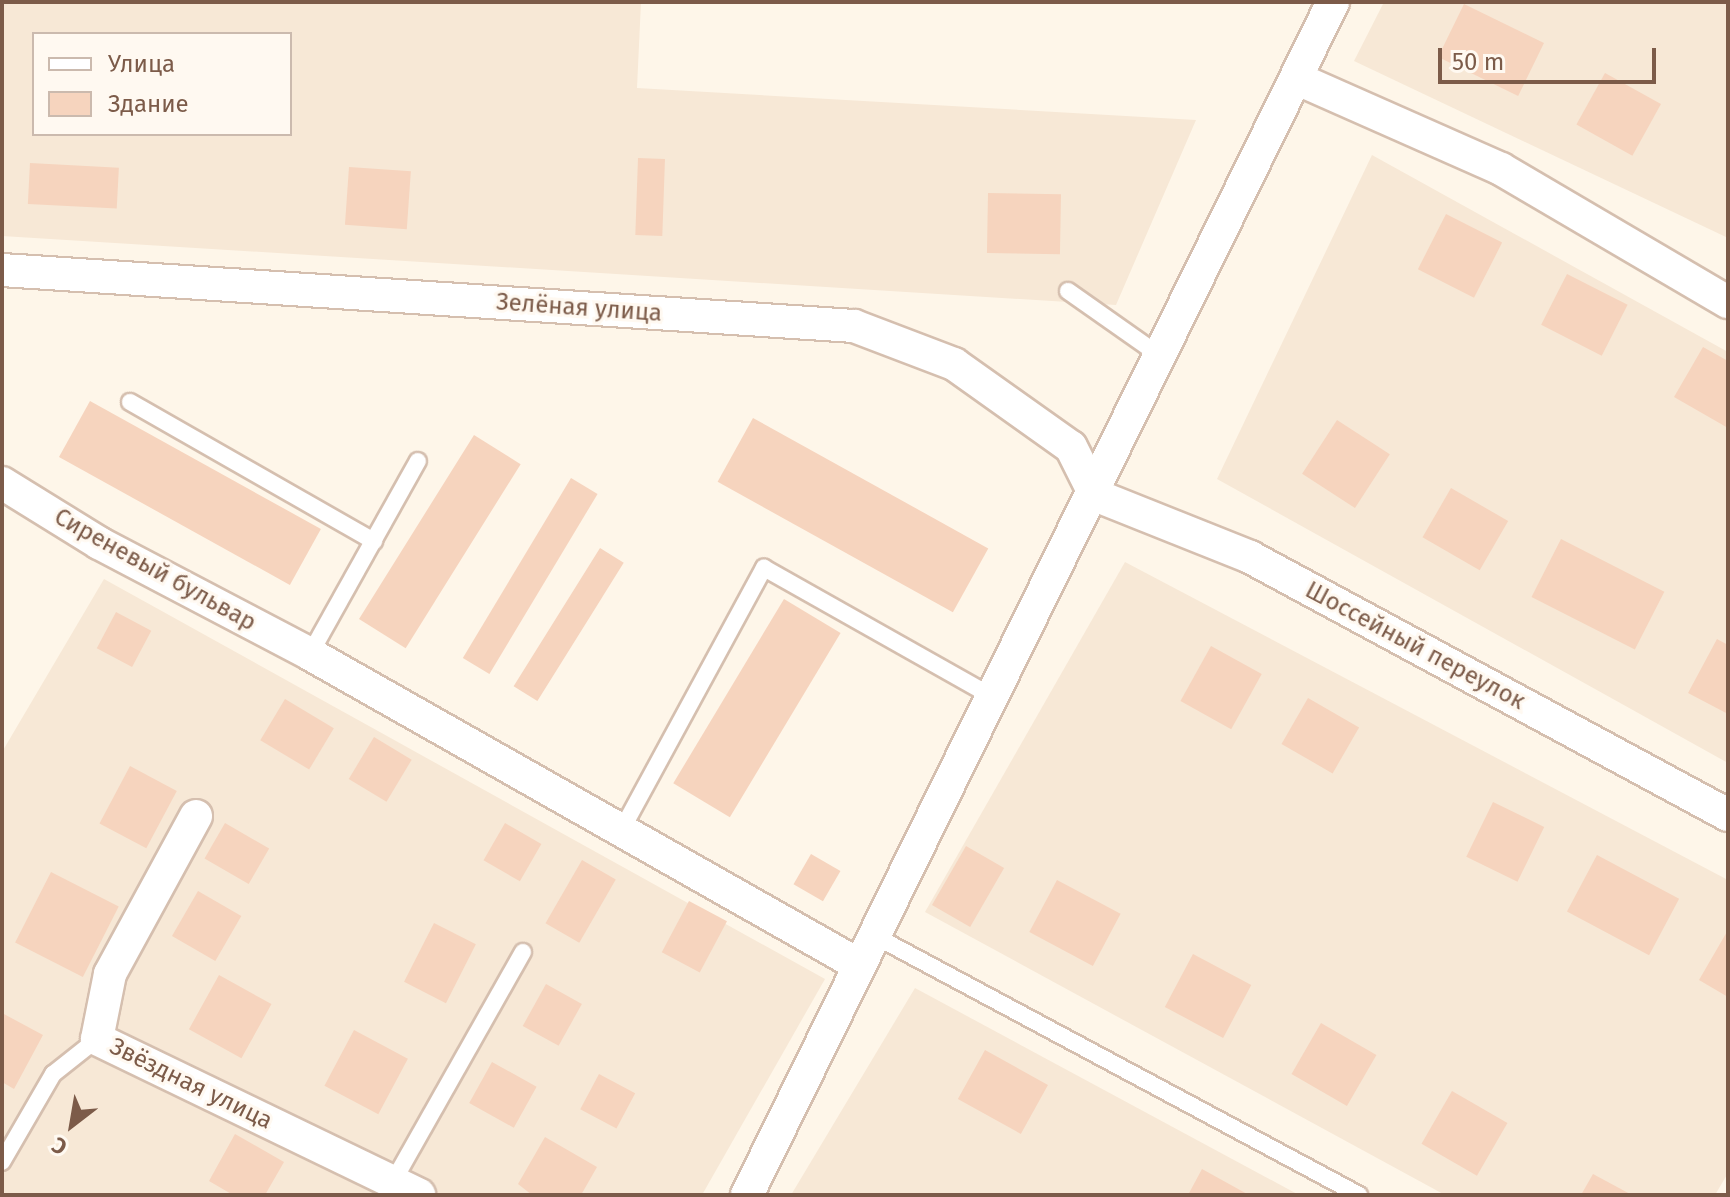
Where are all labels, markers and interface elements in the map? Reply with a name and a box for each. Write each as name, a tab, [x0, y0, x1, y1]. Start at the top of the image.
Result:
legend	[32, 32, 292, 136]
scale bar	[1442, 32, 1660, 82]
text: 50 m	[1452, 48, 1504, 76]
text: Улица	[108, 50, 175, 78]
text: Здание	[108, 90, 189, 118]
street label: Зелёная улица	[495, 288, 663, 328]
street label: Сиреневый бульвар	[49, 503, 261, 637]
street label: Шоссейный переулок	[1300, 576, 1530, 716]
street label: Звёздная улица	[105, 1032, 277, 1136]
north arrow	[32, 1085, 112, 1165]
text: С	[47, 1131, 72, 1161]

